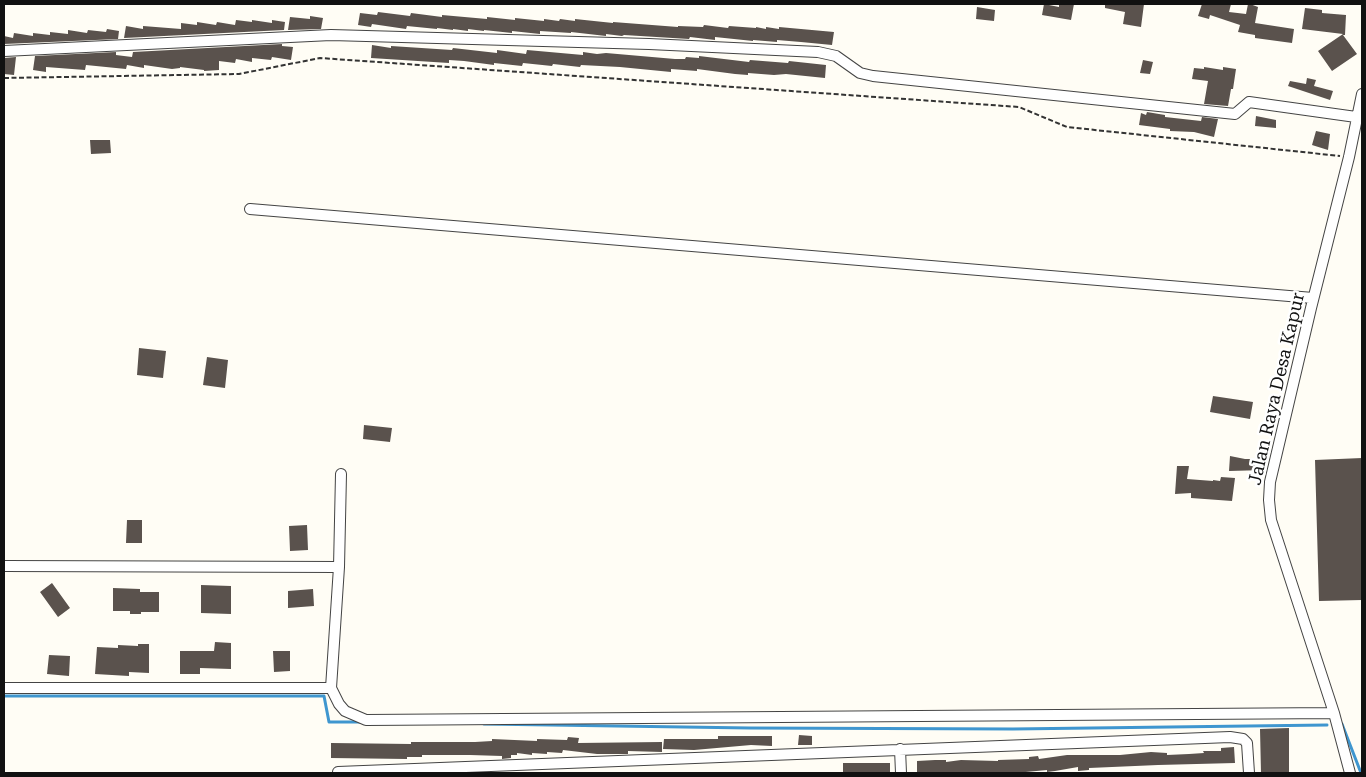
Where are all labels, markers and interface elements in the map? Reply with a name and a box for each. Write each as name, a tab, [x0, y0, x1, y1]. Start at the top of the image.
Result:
street label: Jalan Raya Desa Kapur	[1244, 291, 1310, 487]

